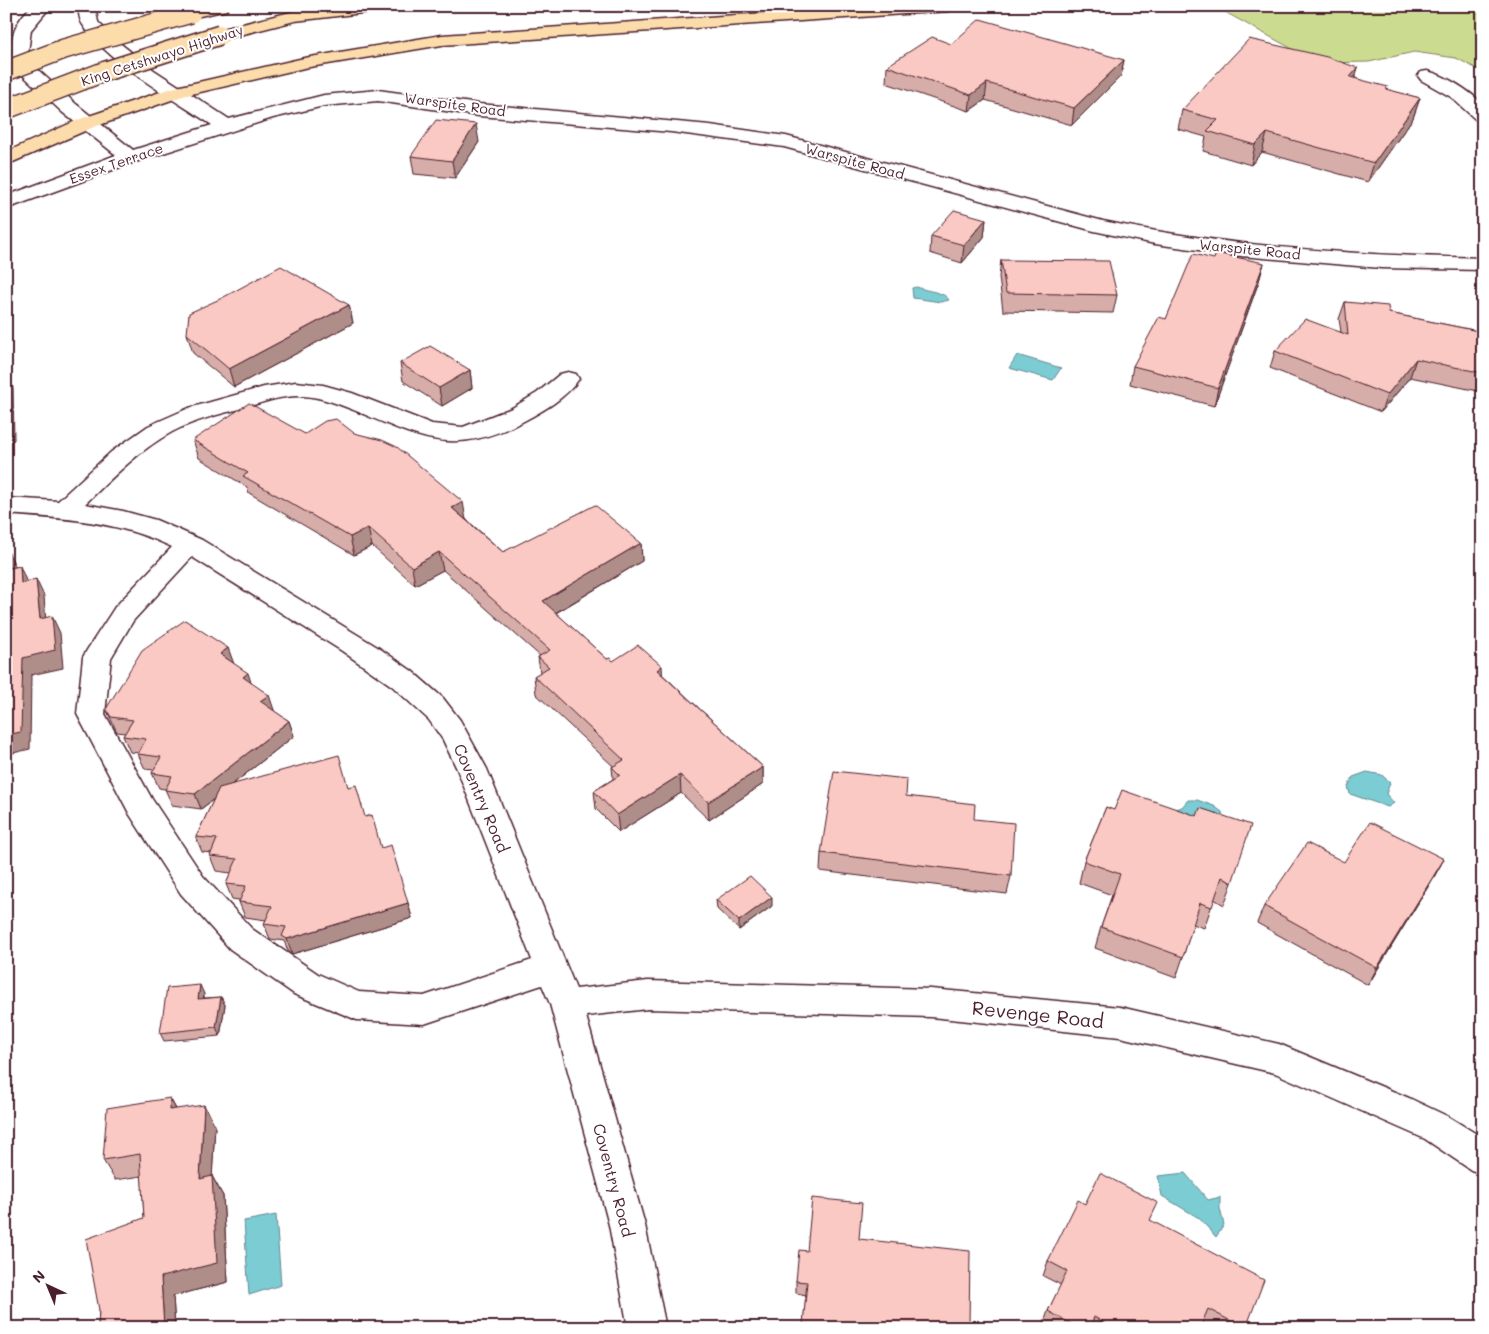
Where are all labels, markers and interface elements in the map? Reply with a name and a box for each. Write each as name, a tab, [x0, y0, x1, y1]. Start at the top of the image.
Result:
street label: King Cetshwayo Highway	[78, 20, 246, 90]
street label: Warspite Road	[403, 87, 507, 121]
street label: Essex Terrace	[67, 138, 165, 188]
street label: Warspite Road	[803, 139, 907, 183]
street label: Warspite Road	[1198, 234, 1302, 264]
street label: Coventry Road	[450, 740, 514, 856]
street label: Revenge Road	[971, 995, 1105, 1033]
street label: Coventry Road	[589, 1121, 639, 1239]
north arrow	[22, 1262, 72, 1312]
text: N	[28, 1266, 49, 1287]

